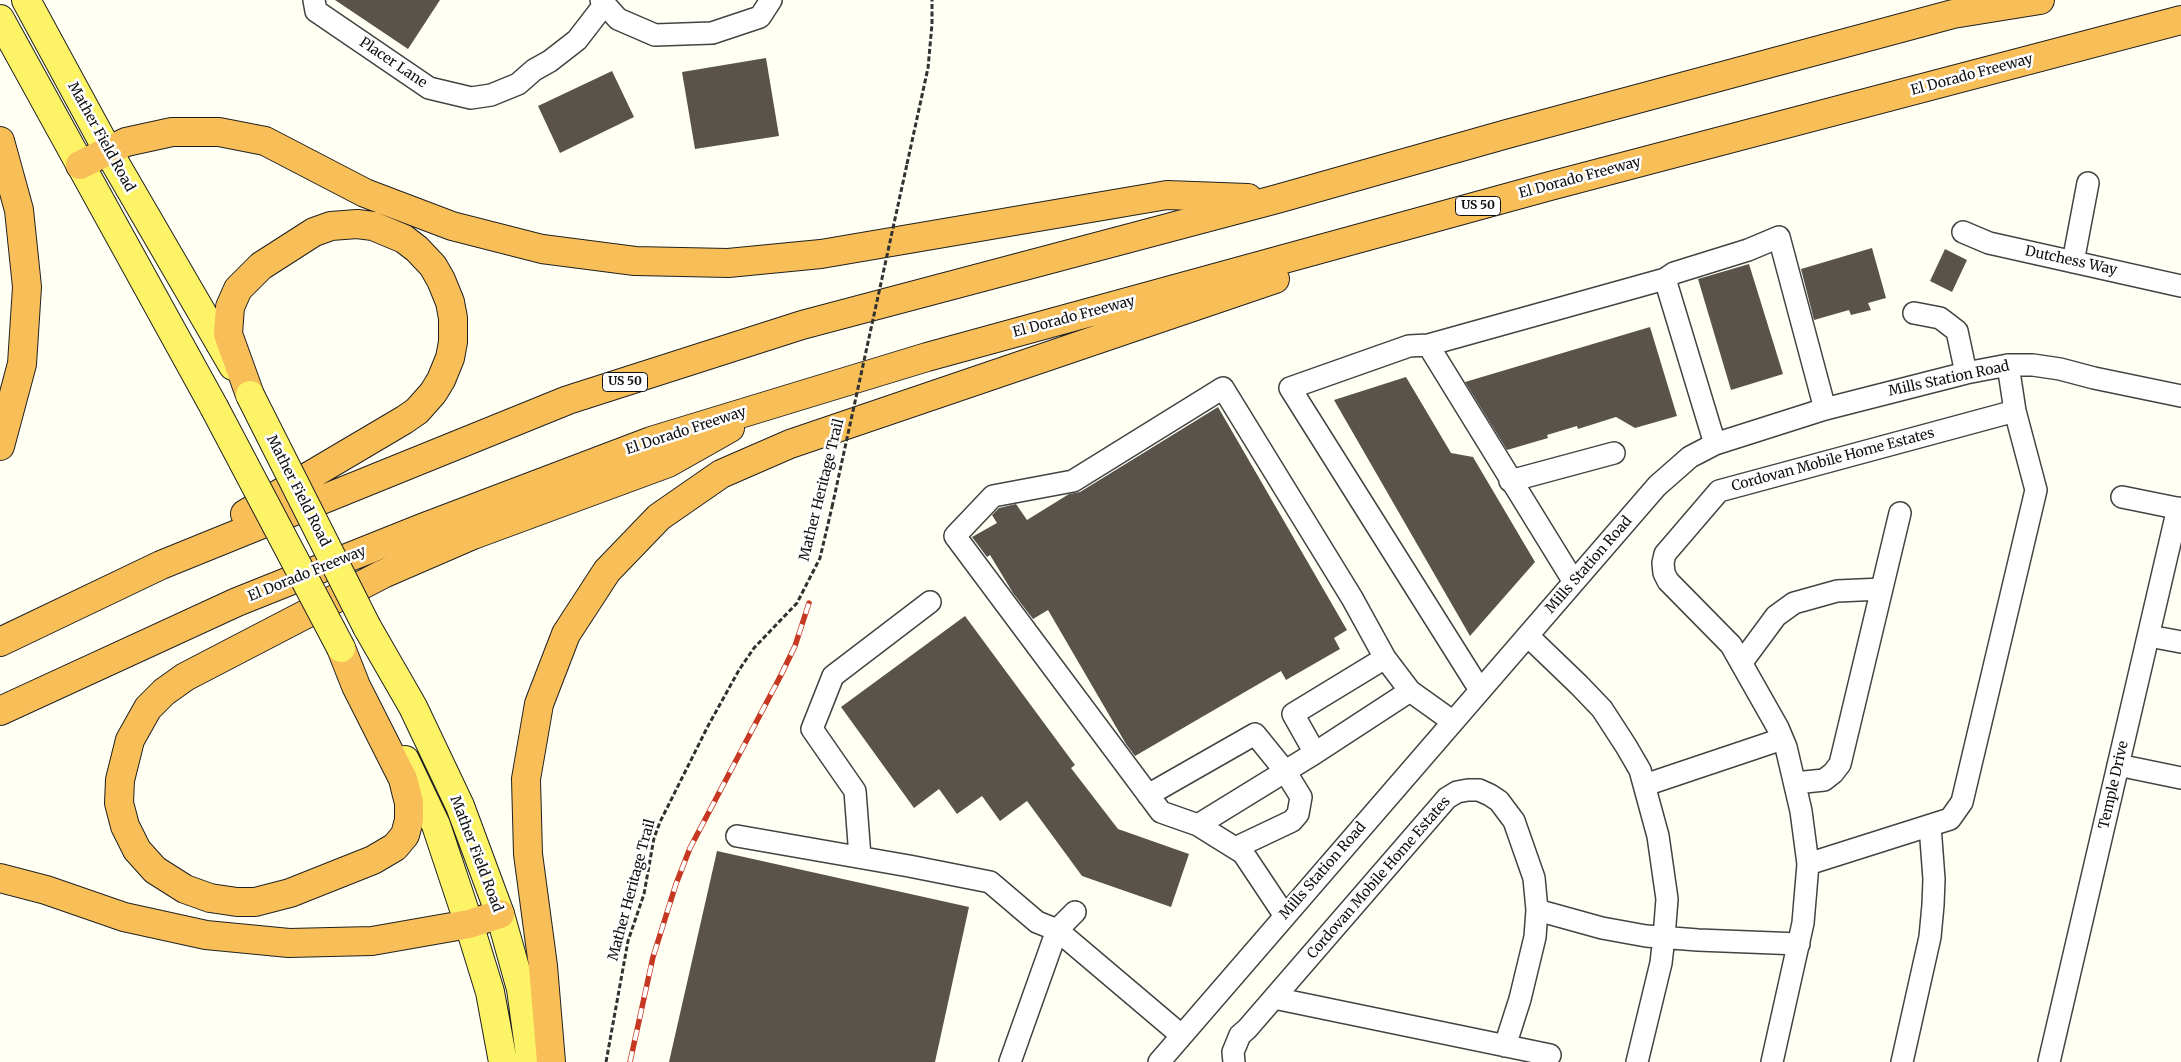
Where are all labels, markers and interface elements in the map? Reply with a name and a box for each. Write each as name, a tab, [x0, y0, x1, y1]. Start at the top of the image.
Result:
street label: Placer Lane	[356, 34, 430, 92]
street label: El Dorado Freeway	[1909, 51, 2035, 99]
street label: Mather Field Road	[64, 79, 138, 195]
street label: El Dorado Freeway	[1517, 154, 1643, 202]
road number: US 50	[1456, 197, 1500, 216]
street label: Dutchess Way	[2023, 243, 2119, 279]
street label: El Dorado Freeway	[1011, 293, 1137, 341]
street label: Mills Station Road	[1887, 358, 2011, 400]
road number: US 50	[602, 372, 648, 392]
street label: El Dorado Freeway	[624, 404, 748, 458]
street label: Mather Heritage Trail	[796, 417, 848, 563]
street label: Cordovan Mobile Home Estates	[1730, 425, 1936, 495]
street label: Mather Field Road	[263, 432, 333, 550]
street label: Mills Station Road	[1542, 513, 1636, 617]
street label: El Dorado Freeway	[246, 543, 368, 605]
street label: Temple Drive	[2096, 739, 2132, 831]
street label: Cordovan Mobile Home Estates	[1304, 793, 1454, 963]
street label: Mather Field Road	[446, 794, 506, 914]
street label: Mather Heritage Trail	[605, 817, 659, 963]
street label: Mills Station Road	[1276, 819, 1370, 923]

